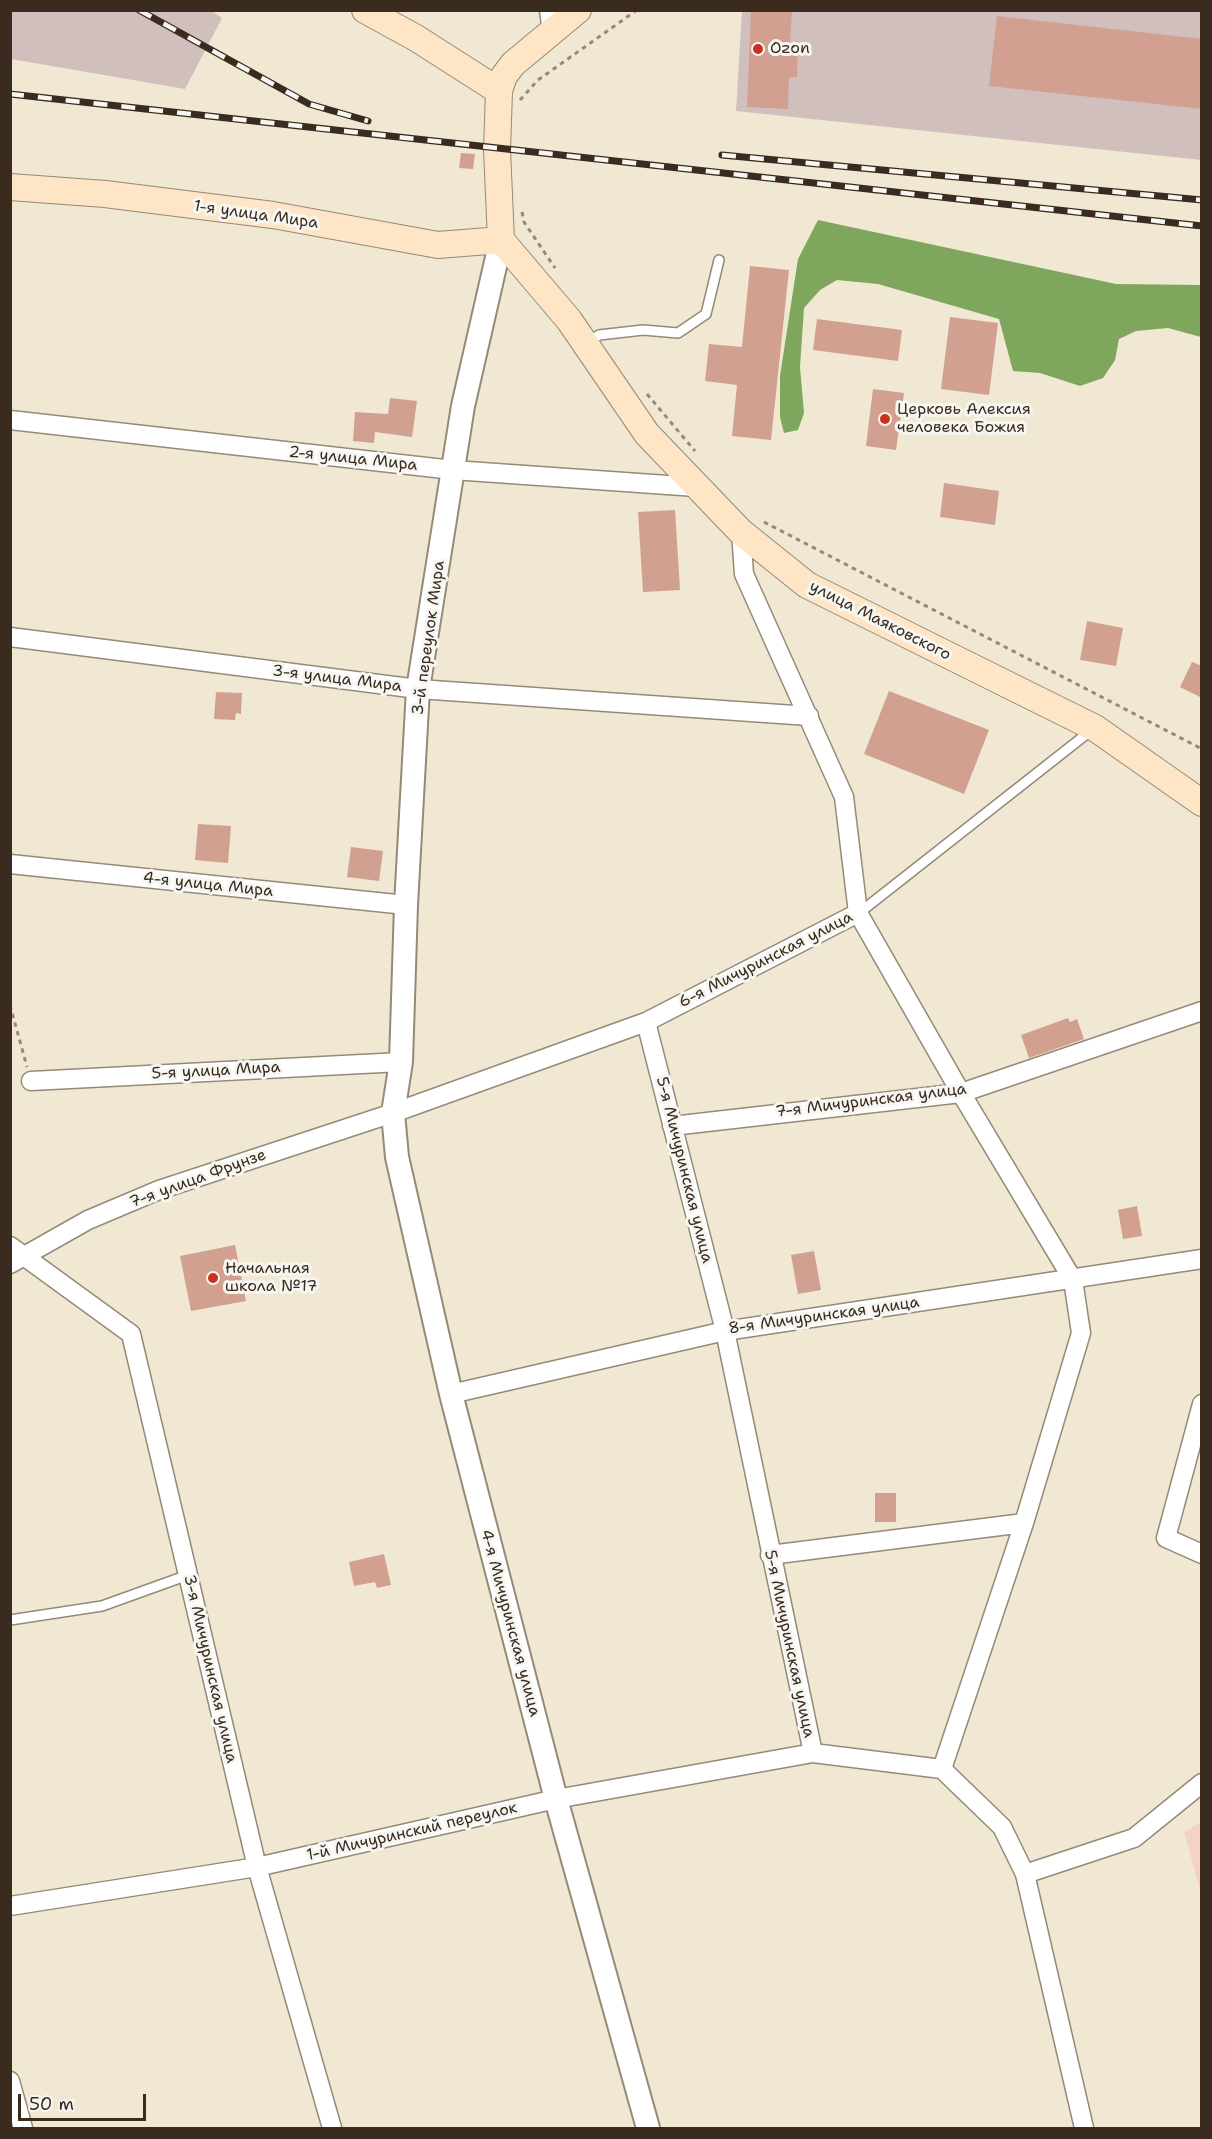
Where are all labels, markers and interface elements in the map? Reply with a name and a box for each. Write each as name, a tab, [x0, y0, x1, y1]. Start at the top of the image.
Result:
place label: Ozon	[770, 39, 810, 59]
marker: Ozon	[751, 42, 765, 56]
street label: 1-я улица Мира	[192, 197, 320, 233]
place label: Церковь Алексия человека Божия	[897, 400, 1031, 438]
marker: Церковь Алексия человека Божия	[878, 412, 892, 426]
street label: 2-я улица Мира	[288, 443, 418, 475]
street label: 3-й переулок Мира	[409, 559, 449, 717]
street label: улица Маяковского	[806, 577, 954, 665]
street label: 3-я улица Мира	[271, 662, 403, 696]
street label: 4-я улица Мира	[142, 869, 274, 901]
street label: 6-я Мичуринская улица	[676, 908, 856, 1012]
street label: 5-я улица Мира	[151, 1058, 281, 1084]
street label: 5-я Мичуринская улица	[652, 1075, 716, 1265]
street label: 7-я Мичуринская улица	[774, 1080, 968, 1122]
street label: 7-я улица Фрунзе	[127, 1145, 269, 1213]
place label: Начальная школа №17	[225, 1259, 317, 1297]
marker: Начальная школа №17	[206, 1271, 220, 1285]
street label: 8-я Мичуринская улица	[727, 1293, 921, 1339]
street label: 4-я Мичуринская улица	[476, 1527, 544, 1719]
street label: 5-я Мичуринская улица	[760, 1548, 818, 1740]
street label: 3-я Мичуринская улица	[179, 1573, 241, 1765]
street label: 1-й Мичуринский переулок	[305, 1798, 519, 1866]
scale bar	[21, 2082, 148, 2120]
text: 50 m	[29, 2092, 74, 2116]

